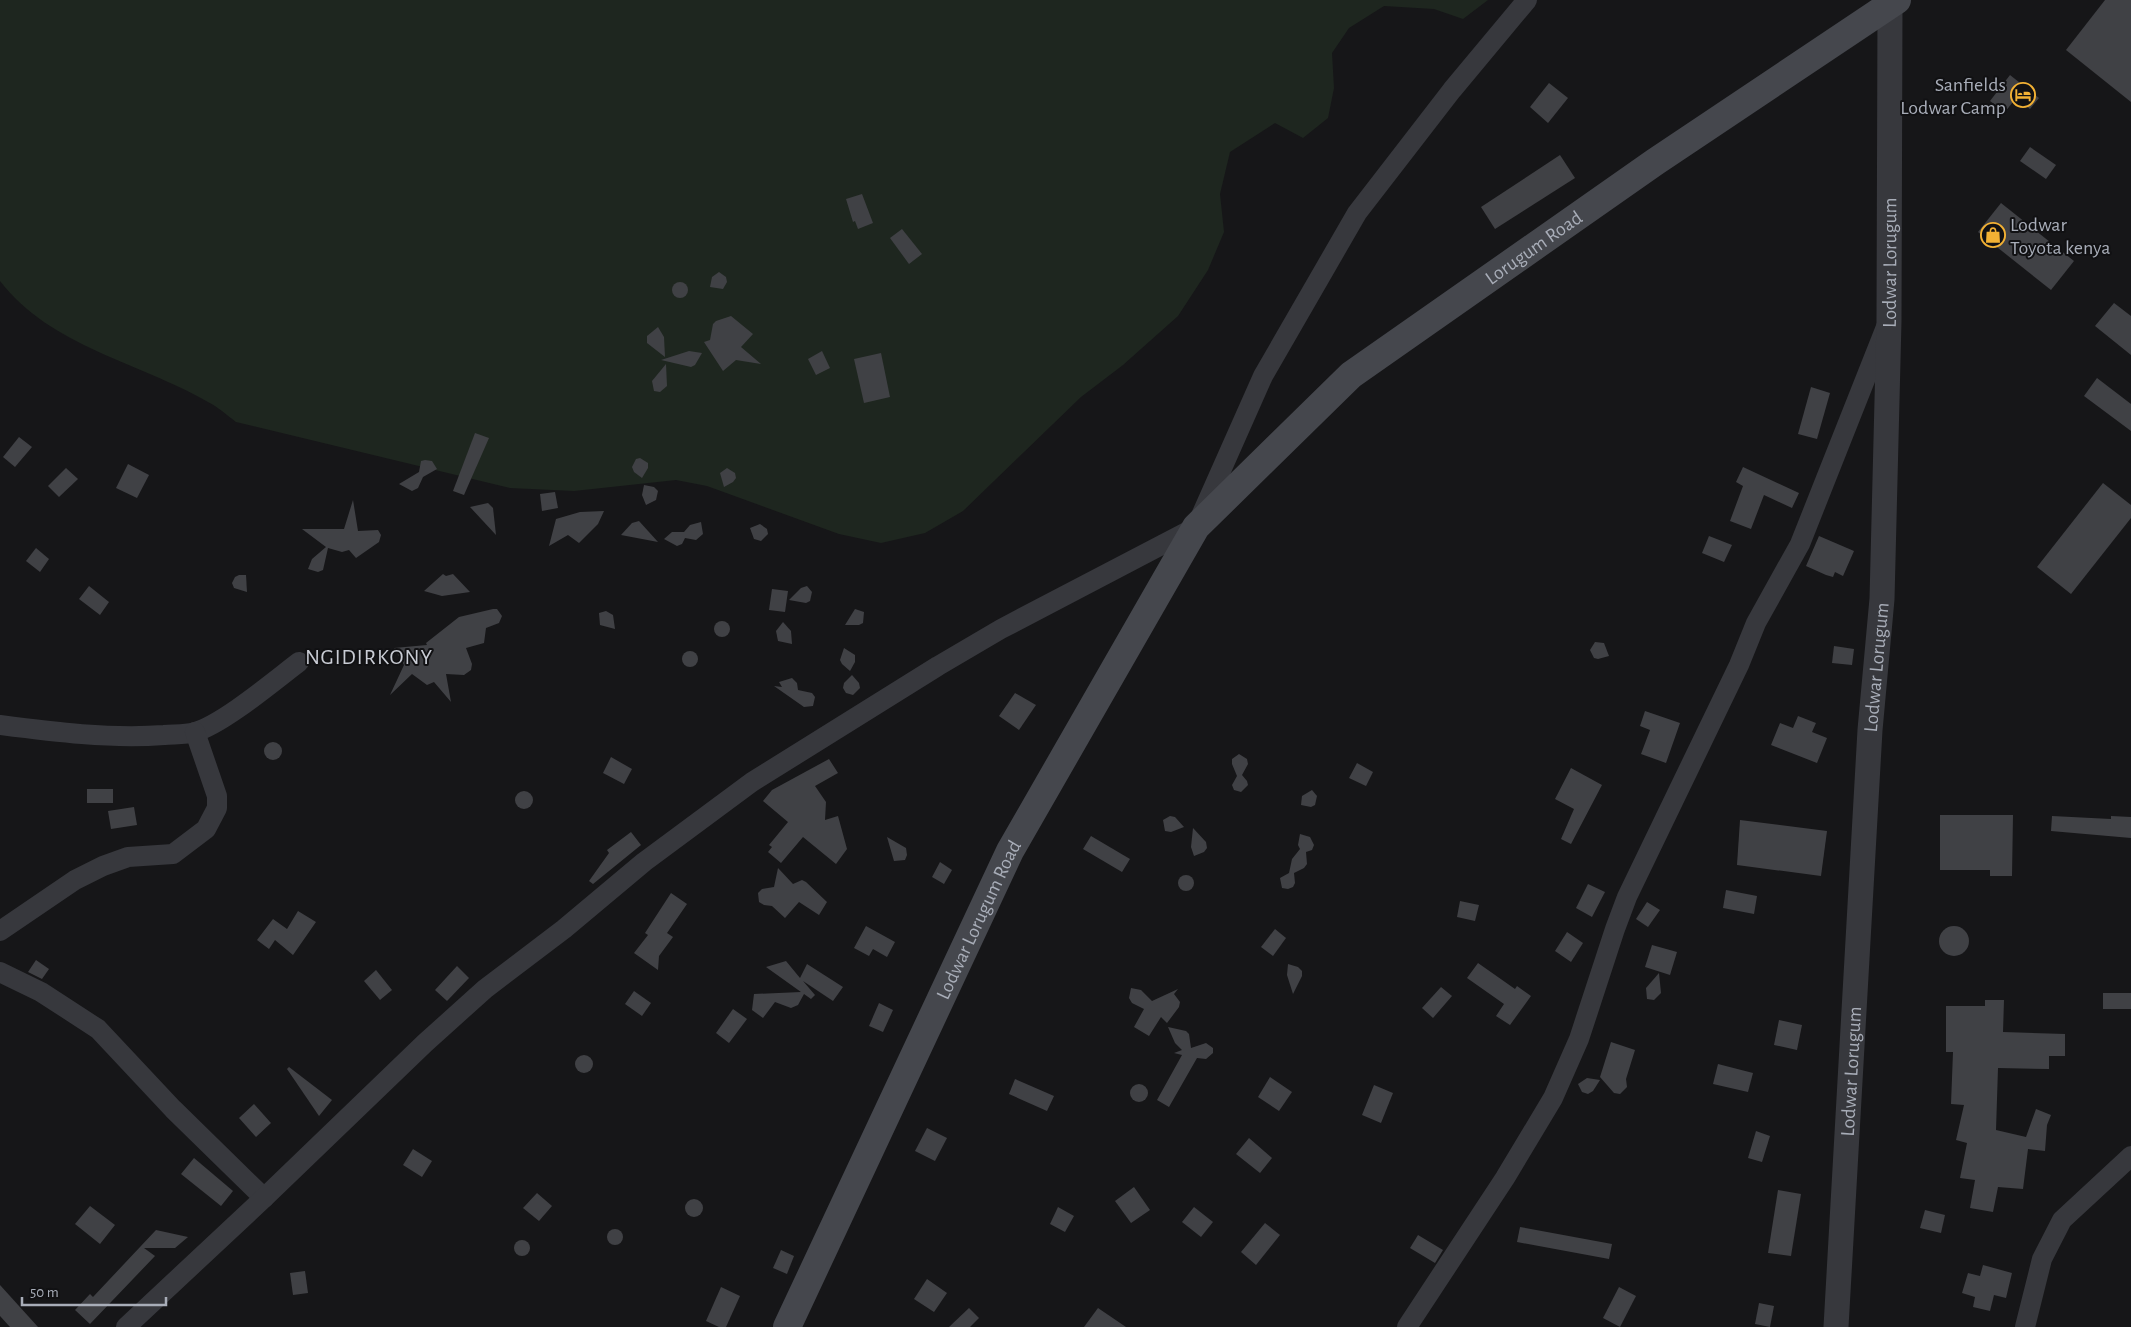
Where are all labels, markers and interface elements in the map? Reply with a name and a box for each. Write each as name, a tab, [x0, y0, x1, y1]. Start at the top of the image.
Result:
place label: Sanfields Lodwar Camp	[1900, 75, 2006, 118]
hotel icon: Sanfields Lodwar Camp	[2010, 82, 2036, 108]
street label: Lodwar Lorugum	[1880, 197, 1900, 328]
street label: Lorugum Road	[1482, 207, 1586, 289]
place label: Lodwar Toyota kenya	[2010, 215, 2110, 258]
shop icon: Lodwar Toyota kenya	[1980, 222, 2006, 248]
street label: Lodwar Lorugum	[1861, 602, 1893, 733]
district label: NGIDIRKONY	[305, 646, 433, 668]
street label: Lodwar Lorugum Road	[933, 837, 1025, 1003]
street label: Lodwar Lorugum	[1838, 1006, 1865, 1137]
scale bar	[22, 1274, 166, 1306]
text: 50 m	[30, 1285, 59, 1300]

